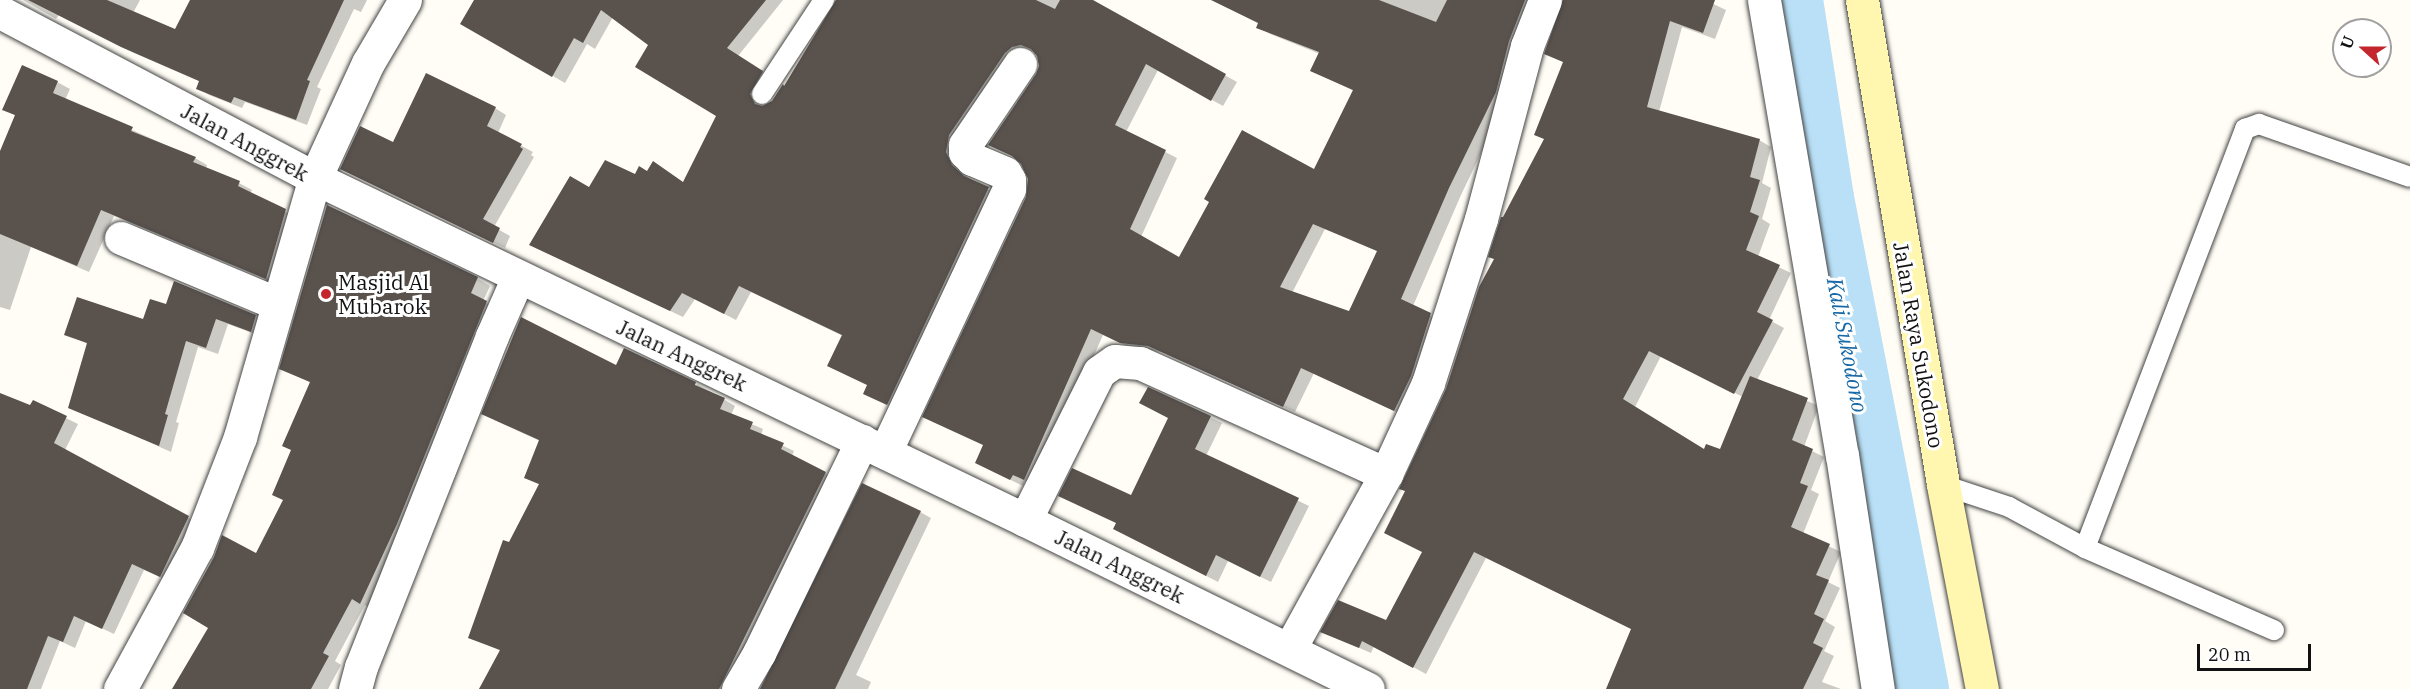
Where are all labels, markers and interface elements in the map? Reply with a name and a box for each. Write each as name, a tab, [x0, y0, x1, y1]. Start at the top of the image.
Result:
north arrow	[2332, 18, 2392, 78]
text: U	[2336, 33, 2359, 52]
street label: Jalan Anggrek	[177, 98, 313, 186]
street label: Jalan Raya Sukodono	[1888, 240, 1950, 450]
place label: Masjid Al Mubarok	[338, 269, 429, 319]
water label: Kali Sukodono	[1822, 275, 1874, 415]
marker: Masjid Al Mubarok	[319, 287, 333, 301]
street label: Jalan Anggrek	[613, 314, 751, 396]
street label: Jalan Anggrek	[1051, 524, 1189, 608]
scale bar	[2200, 632, 2314, 670]
text: 20 m	[2208, 643, 2251, 666]

